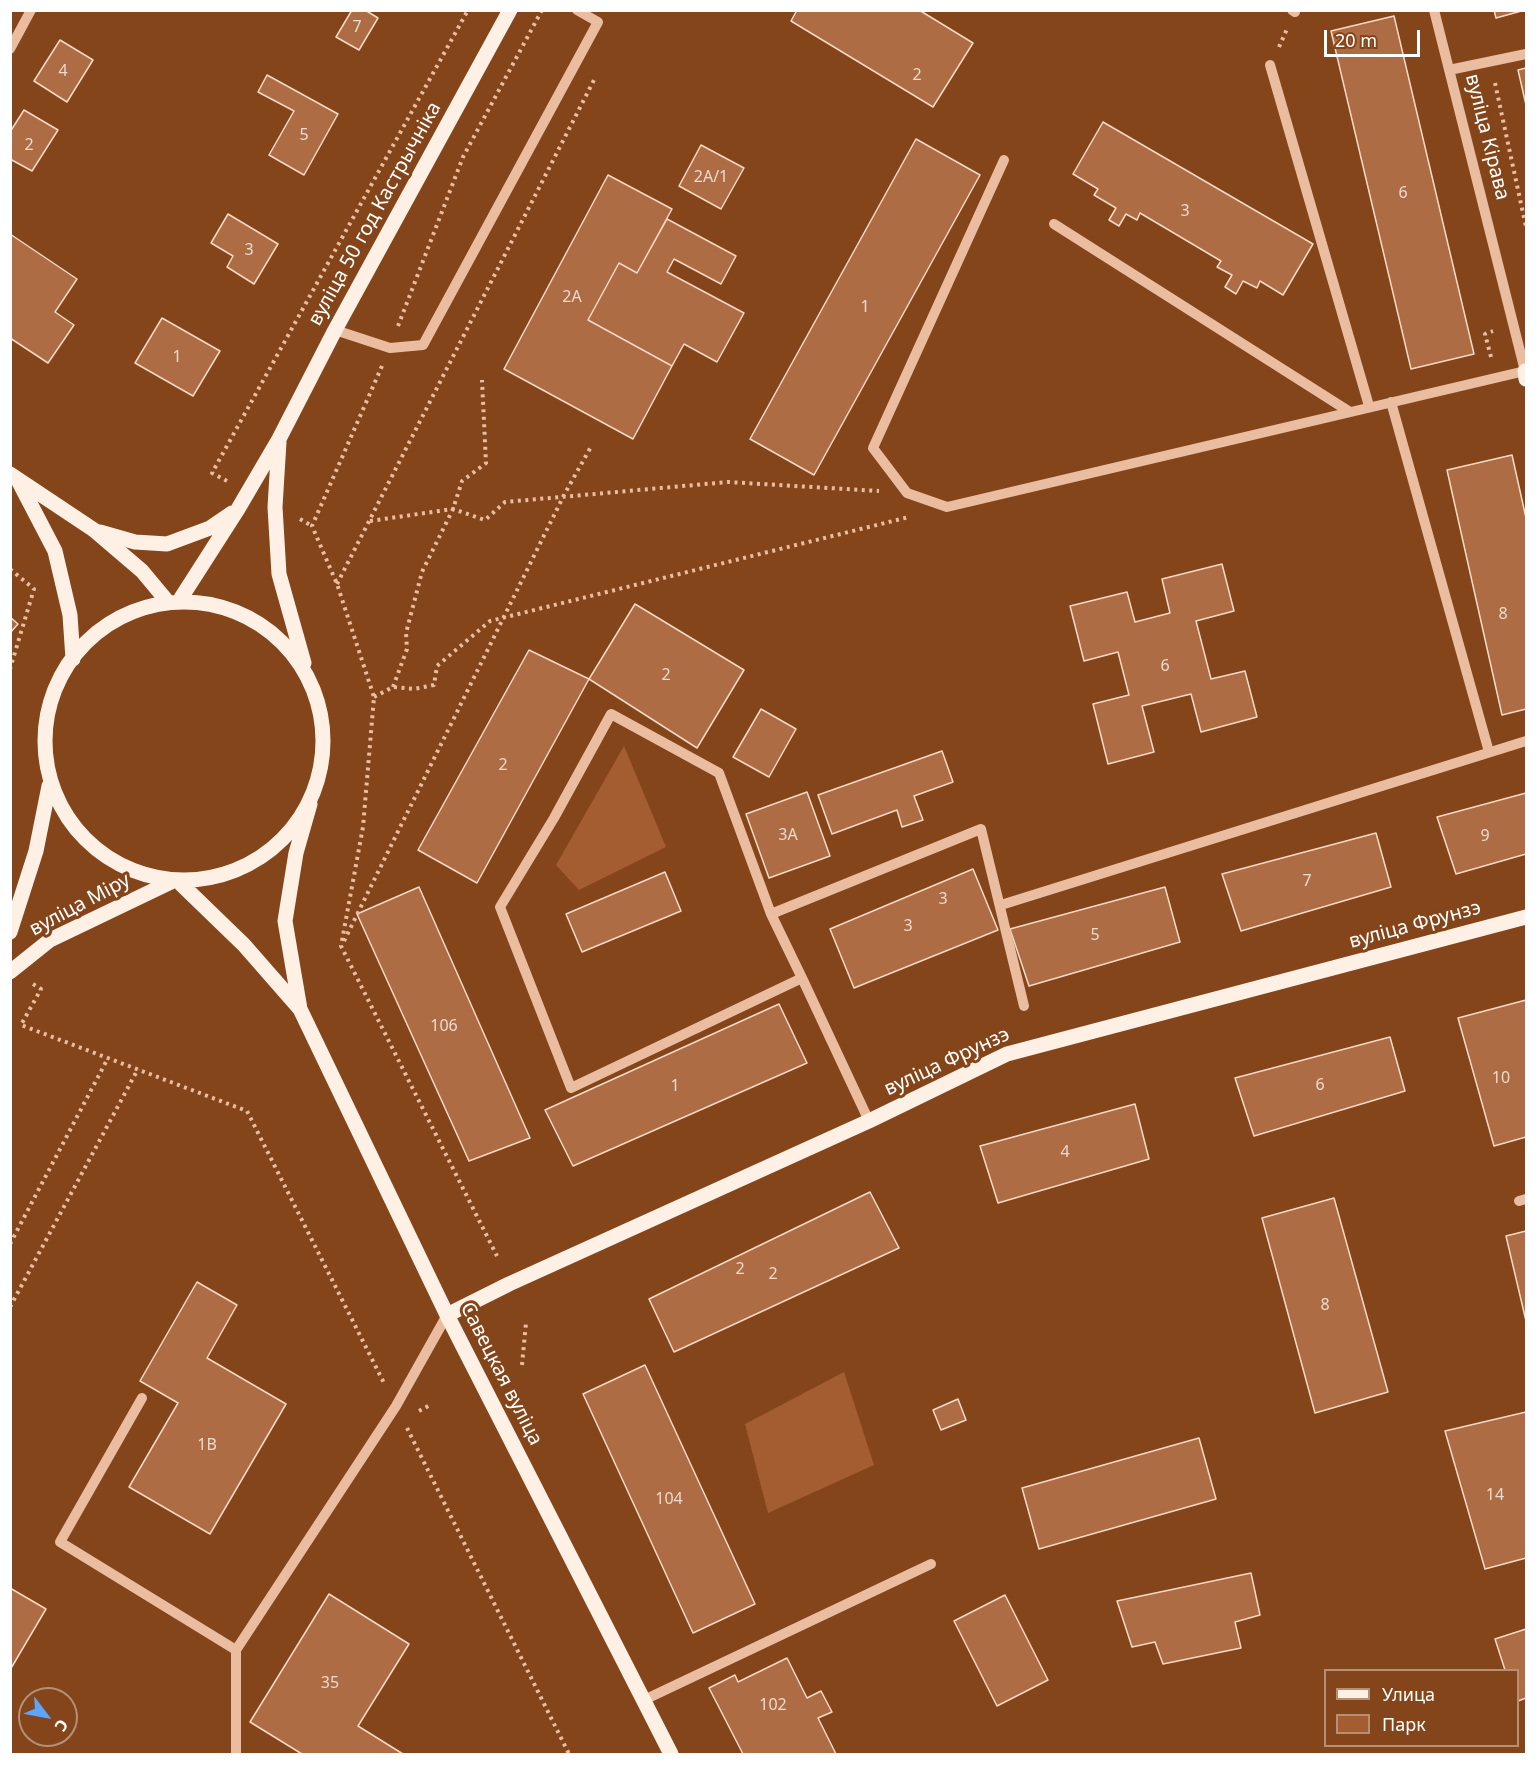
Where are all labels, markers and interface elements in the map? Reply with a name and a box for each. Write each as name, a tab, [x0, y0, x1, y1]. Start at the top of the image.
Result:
house number: 7	[352, 17, 362, 37]
scale bar	[1327, 18, 1423, 56]
text: 20 m	[1335, 28, 1377, 52]
house number: 4	[58, 61, 68, 81]
house number: 2	[912, 65, 922, 85]
street label: вуліца Кірава	[1460, 71, 1514, 203]
street label: вуліца 50 год Кастрычніка	[303, 98, 447, 330]
house number: 5	[299, 125, 309, 145]
house number: 2	[24, 135, 34, 155]
house number: 2А/1	[694, 167, 728, 187]
house number: 6	[1398, 183, 1408, 203]
house number: 3	[1180, 201, 1190, 221]
house number: 3	[244, 240, 254, 260]
house number: 2А	[562, 287, 582, 307]
house number: 1	[860, 297, 870, 317]
house number: 1	[172, 347, 182, 367]
house number: 8	[1498, 604, 1508, 624]
house number: 6	[1160, 656, 1170, 676]
house number: 2	[661, 665, 671, 685]
house number: 2	[498, 755, 508, 775]
house number: 3А	[778, 825, 798, 845]
house number: 9	[1480, 826, 1490, 846]
street label: вуліца Міру	[25, 868, 135, 942]
house number: 7	[1302, 871, 1312, 891]
house number: 3	[938, 889, 948, 909]
street label: вуліца Фрунзэ	[1346, 896, 1484, 954]
house number: 3	[903, 916, 913, 936]
house number: 5	[1090, 925, 1100, 945]
house number: 106	[430, 1016, 458, 1036]
street label: вуліца Фрунзэ	[880, 1022, 1014, 1102]
house number: 10	[1492, 1068, 1510, 1088]
house number: 6	[1315, 1075, 1325, 1095]
house number: 1	[670, 1076, 680, 1096]
house number: 4	[1060, 1142, 1070, 1162]
house number: 2	[735, 1259, 745, 1279]
house number: 2	[768, 1264, 778, 1284]
house number: 8	[1320, 1295, 1330, 1315]
street label: Савецкая вуліца	[455, 1299, 547, 1449]
house number: 1В	[197, 1435, 217, 1455]
house number: 14	[1486, 1485, 1504, 1505]
house number: 104	[655, 1489, 683, 1509]
legend	[1324, 1669, 1519, 1747]
house number: 35	[321, 1673, 339, 1693]
text: Улица	[1382, 1682, 1435, 1706]
north arrow	[18, 1687, 78, 1747]
house number: 102	[759, 1695, 787, 1715]
text: Парк	[1382, 1712, 1426, 1736]
text: С	[50, 1715, 74, 1736]

